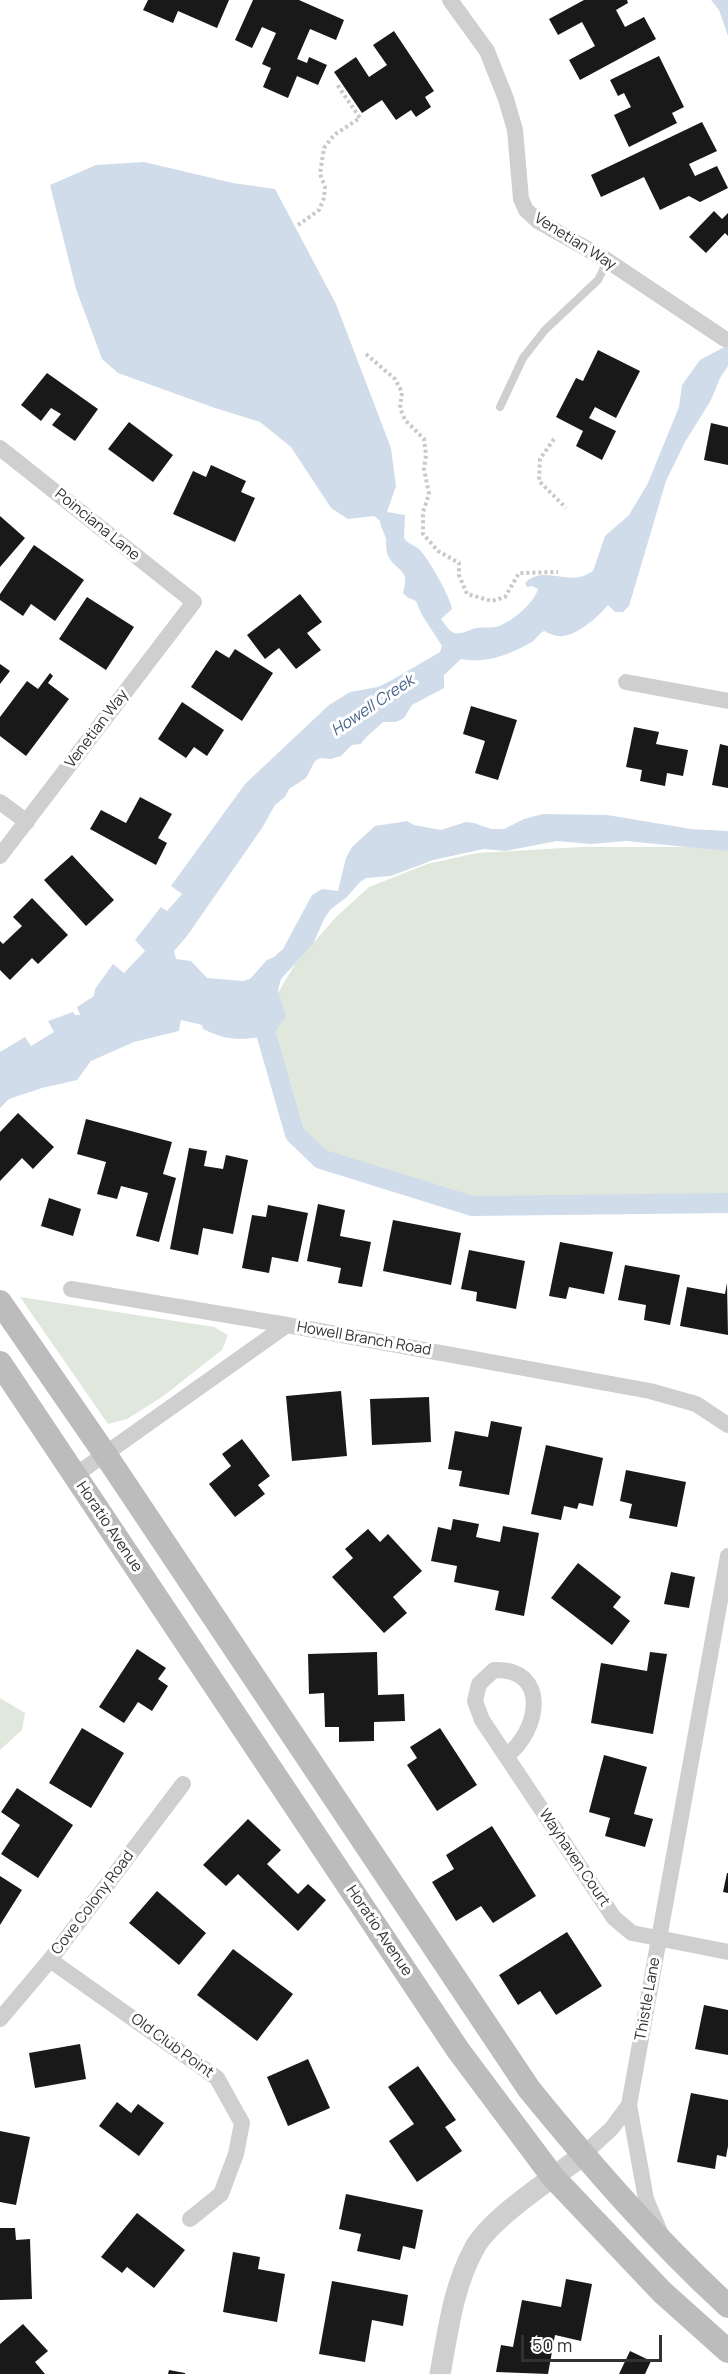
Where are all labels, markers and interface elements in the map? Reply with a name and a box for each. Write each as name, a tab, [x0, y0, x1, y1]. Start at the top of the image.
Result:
street label: Venetian Way	[531, 210, 619, 274]
street label: Poinciana Lane	[51, 485, 143, 565]
water label: Howell Creek	[328, 671, 418, 741]
street label: Venetian Way	[62, 686, 132, 772]
street label: Howell Branch Road	[295, 1318, 433, 1360]
street label: Horatio Avenue	[72, 1478, 146, 1576]
street label: Wayhaven Court	[535, 1806, 613, 1910]
street label: Cove Colony Road	[48, 1847, 138, 1959]
street label: Horatio Avenue	[342, 1882, 416, 1980]
street label: Thistle Lane	[632, 1956, 664, 2042]
street label: Old Club Point	[127, 2010, 217, 2082]
scale bar	[524, 2323, 665, 2361]
text: 50 m	[532, 2333, 572, 2357]

